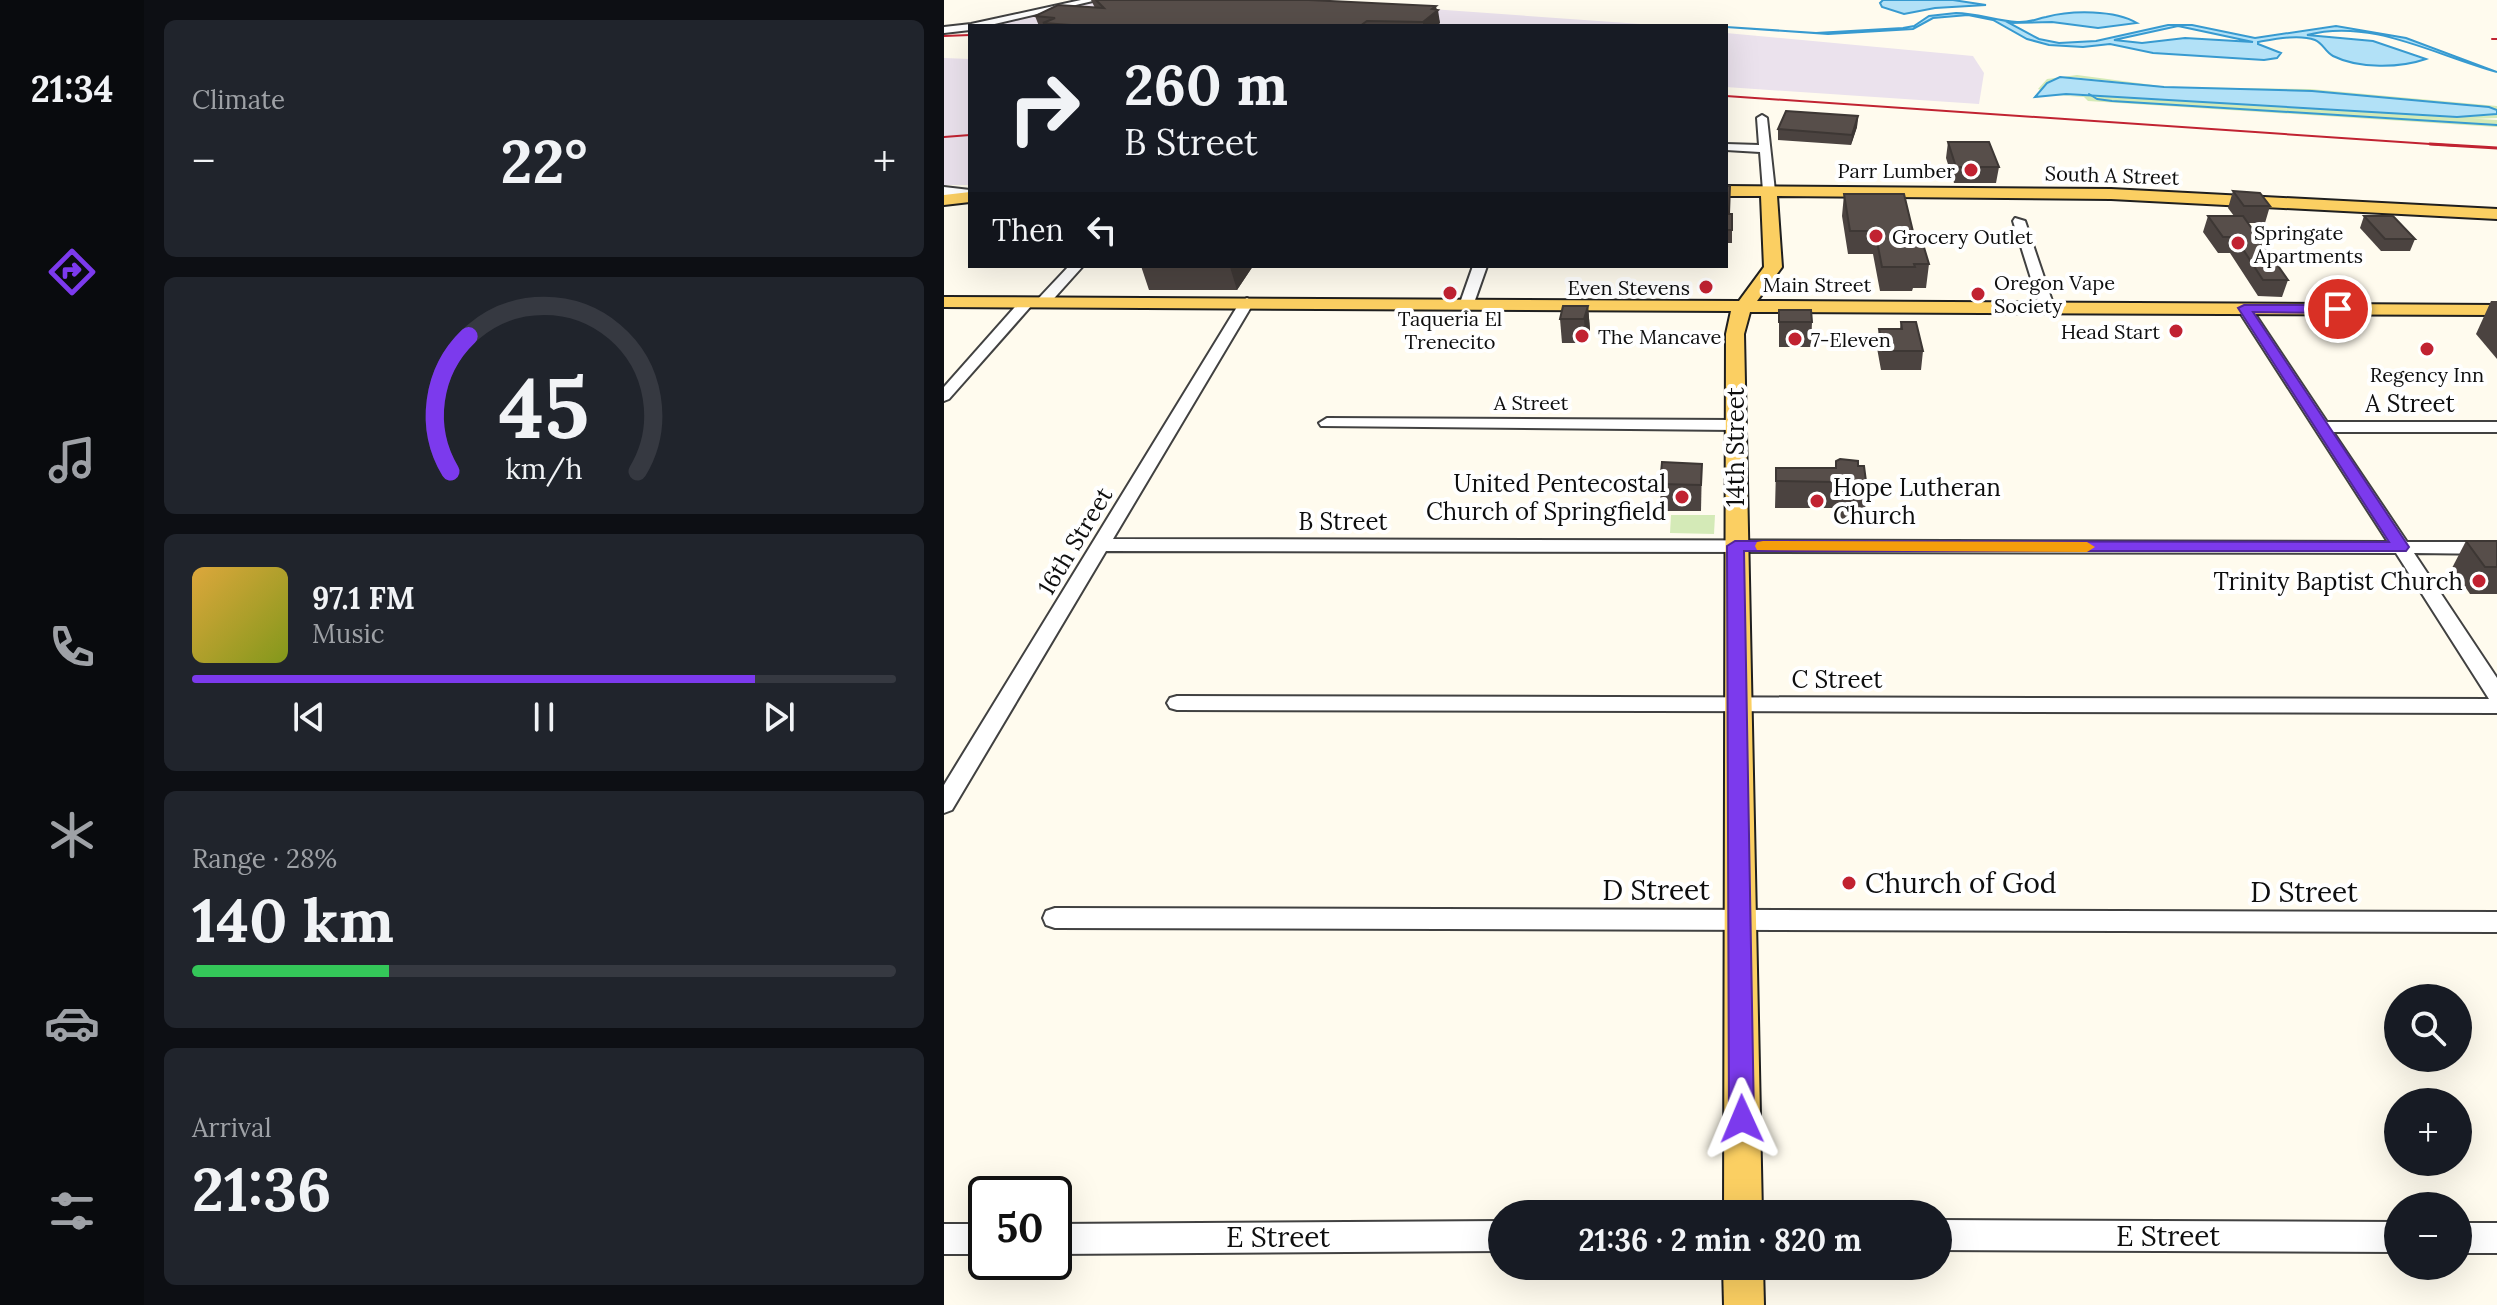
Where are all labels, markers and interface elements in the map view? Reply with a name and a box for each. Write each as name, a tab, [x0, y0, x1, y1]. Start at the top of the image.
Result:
text: 260 m	[1124, 49, 1288, 120]
icon: right	[992, 56, 1096, 160]
text: 21:34	[31, 66, 113, 112]
text: Climate	[192, 83, 285, 116]
text: B Street	[1124, 119, 1258, 165]
text: 22°	[501, 123, 587, 199]
text: −	[192, 133, 215, 189]
text: +	[873, 133, 896, 189]
place label: Parr Lumber	[1838, 158, 1955, 183]
street label: South A Street	[2044, 160, 2180, 190]
marker: Parr Lumber	[1962, 161, 1980, 179]
icon: left	[1080, 208, 1124, 252]
text: Then	[992, 211, 1064, 249]
place label: Springate Apartments	[2253, 220, 2363, 268]
place label: Grocery Outlet	[1892, 224, 2033, 249]
marker: Grocery Outlet	[1867, 227, 1885, 245]
marker: Springate Apartments	[2229, 234, 2247, 252]
icon: directions	[44, 244, 100, 300]
place label: Oregon Vape Society	[1994, 270, 2115, 318]
street label: Main Street	[1763, 272, 1871, 297]
place label: Even Stevens	[1568, 275, 1690, 300]
pin	[2304, 275, 2372, 343]
marker: Even Stevens	[1697, 278, 1715, 296]
marker: Taqueria El Trenecito	[1441, 284, 1459, 302]
marker: Oregon Vape Society	[1969, 285, 1987, 303]
icon: arrive	[2316, 287, 2360, 331]
place label: Taqueria El Trenecito	[1398, 306, 1502, 354]
place label: Head Start	[2061, 319, 2160, 344]
marker: Head Start	[2167, 322, 2185, 340]
place label: The Mancave	[1598, 324, 1721, 349]
marker: The Mancave	[1573, 327, 1591, 345]
place label: 7-Eleven	[1811, 327, 1891, 352]
marker: 7-Eleven	[1786, 330, 1804, 348]
marker: Regency Inn	[2418, 340, 2436, 358]
text: 45	[499, 353, 589, 460]
place label: Regency Inn	[2370, 362, 2484, 387]
street label: 14th Street	[1720, 386, 1751, 507]
street label: A Street	[2364, 388, 2455, 419]
street label: A Street	[1493, 390, 1568, 415]
icon: music	[44, 432, 100, 488]
text: km/h	[505, 450, 583, 487]
place label: United Pentecostal Church of Springfield	[1426, 468, 1666, 527]
place label: Hope Lutheran Church	[1833, 472, 2001, 531]
street label: 16th Street	[1031, 481, 1120, 601]
marker: United Pentecostal Church of Springfield	[1673, 488, 1691, 506]
marker: Hope Lutheran Church	[1808, 492, 1826, 510]
street label: B Street	[1298, 506, 1388, 537]
place label: Trinity Baptist Church	[2214, 566, 2463, 597]
marker: Trinity Baptist Church	[2470, 572, 2488, 590]
text: 97.1 FM	[312, 579, 415, 617]
text: Music	[312, 617, 385, 650]
icon: phone	[44, 619, 100, 675]
street label: C Street	[1791, 664, 1883, 695]
icon: previous	[287, 695, 331, 739]
icon: pause	[522, 695, 566, 739]
icon: next	[757, 695, 801, 739]
icon: climate	[44, 807, 100, 863]
text: Range · 28%	[192, 842, 337, 875]
place label: Church of God	[1865, 865, 2057, 901]
street label: D Street	[1602, 872, 1710, 908]
marker: Church of God	[1840, 874, 1858, 892]
street label: D Street	[2250, 874, 2358, 910]
text: 140 km	[192, 882, 394, 958]
map controls	[2384, 984, 2472, 1280]
button: search	[2384, 984, 2472, 1072]
icon: car	[44, 995, 100, 1051]
position arrow	[1700, 1077, 1784, 1161]
button: +	[2384, 1088, 2472, 1176]
text: Arrival	[192, 1111, 271, 1144]
text: 21:36	[192, 1151, 331, 1227]
speed limit sign: 50	[968, 1176, 1072, 1280]
icon: filters	[44, 1183, 100, 1239]
button: −	[2384, 1192, 2472, 1280]
street label: E Street	[2116, 1218, 2220, 1254]
street label: E Street	[1226, 1219, 1330, 1255]
text: 21:36 · 2 min · 820 m	[1579, 1221, 1862, 1259]

